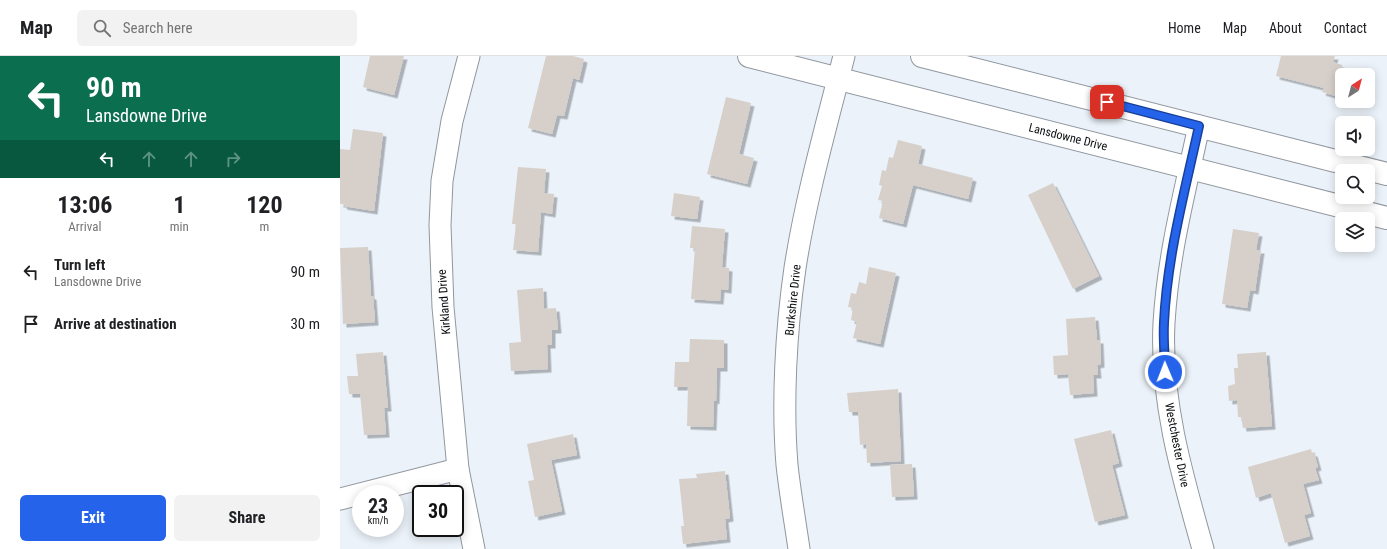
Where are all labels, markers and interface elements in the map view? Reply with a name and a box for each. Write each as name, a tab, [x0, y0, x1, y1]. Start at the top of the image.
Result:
search box	[77, 10, 357, 46]
text: Map	[20, 16, 53, 39]
icon: search	[91, 17, 113, 39]
text: Search here	[123, 19, 193, 37]
text: Home	[1168, 20, 1201, 36]
text: Map	[1223, 20, 1247, 36]
text: About	[1269, 20, 1302, 36]
text: Contact	[1324, 20, 1367, 36]
north arrow	[1335, 68, 1375, 108]
map controls	[1335, 68, 1375, 252]
text: 90 m	[86, 71, 142, 104]
icon: left	[20, 72, 72, 124]
pin	[1090, 85, 1124, 119]
icon: arrive	[1096, 91, 1118, 113]
text: Lansdowne Drive	[86, 105, 207, 126]
button: sound	[1335, 116, 1375, 156]
street label: Lansdowne Drive	[1027, 120, 1109, 154]
icon: left	[96, 148, 118, 170]
icon: ahead	[138, 148, 160, 170]
icon: ahead	[180, 148, 202, 170]
icon: right	[222, 148, 244, 170]
button: search	[1335, 164, 1375, 204]
text: 13:06	[57, 191, 112, 219]
text: 1	[173, 191, 185, 219]
text: 120	[246, 191, 283, 219]
button: layers	[1335, 212, 1375, 252]
text: Arrival	[68, 219, 101, 234]
text: min	[170, 219, 189, 234]
text: m	[260, 219, 269, 234]
text: Turn left	[54, 256, 105, 274]
icon: left	[20, 261, 42, 283]
text: 90 m	[290, 263, 320, 281]
street label: Burkshire Drive	[782, 263, 804, 336]
street label: Kirkland Drive	[435, 269, 453, 335]
text: Lansdowne Drive	[54, 274, 141, 289]
icon: arrive	[20, 313, 42, 335]
text: Arrive at destination	[54, 315, 177, 333]
text: 30 m	[290, 315, 320, 333]
position arrow	[1144, 351, 1186, 393]
street label: Westchester Drive	[1162, 402, 1192, 489]
speed limit sign: 30	[412, 485, 464, 537]
text: 23	[368, 494, 388, 518]
button: Exit	[20, 495, 166, 541]
button: Share	[174, 495, 320, 541]
text: km/h	[368, 515, 388, 526]

